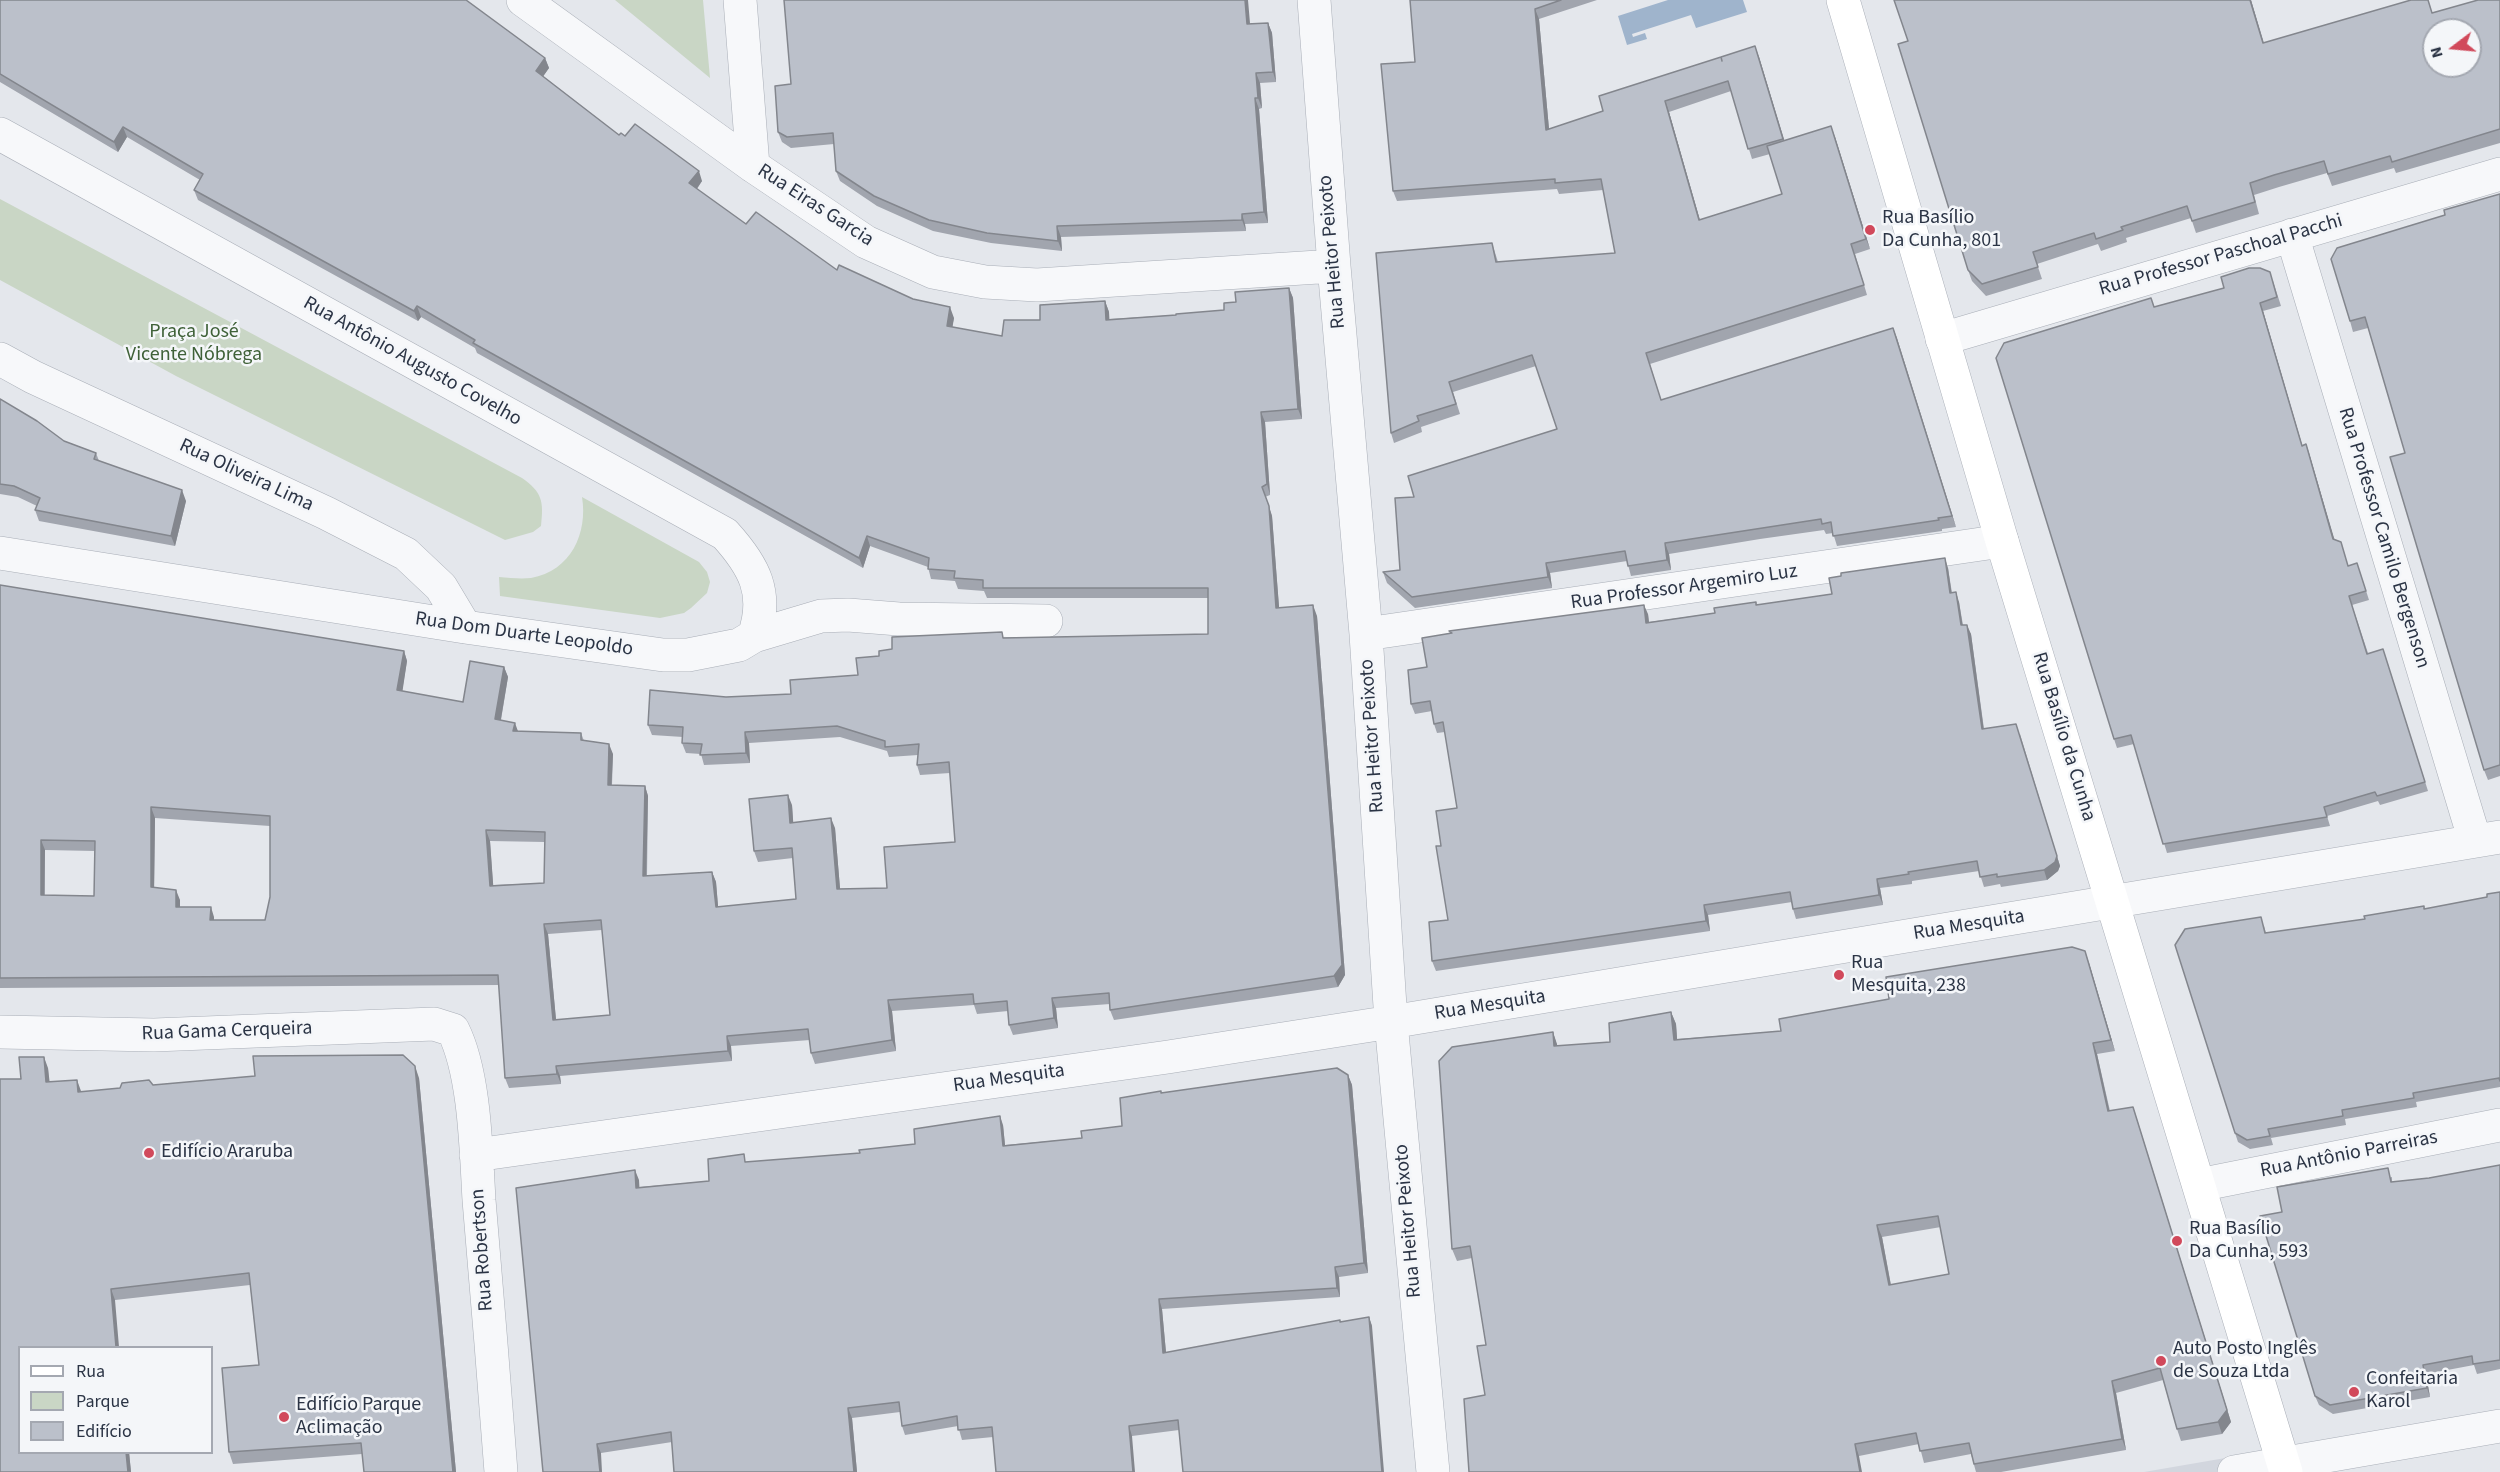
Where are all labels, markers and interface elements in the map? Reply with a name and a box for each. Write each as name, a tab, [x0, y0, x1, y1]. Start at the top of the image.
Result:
north arrow	[2422, 18, 2482, 78]
text: N	[2425, 44, 2449, 61]
street label: Rua Eiras Garcia	[752, 159, 878, 253]
street label: Rua Heitor Peixoto	[1314, 174, 1352, 330]
place label: Rua Basílio Da Cunha, 801	[1882, 207, 2001, 254]
street label: Rua Professor Paschoal Pacchi	[2097, 210, 2345, 302]
marker: Rua Basílio Da Cunha, 801	[1863, 223, 1877, 237]
street label: Rua Antônio Augusto Covelho	[298, 292, 526, 432]
park label: Praça José Vicente Nóbrega	[126, 321, 262, 368]
street label: Rua Professor Camilo Bergenson	[2332, 405, 2434, 671]
street label: Rua Oliveira Lima	[175, 434, 317, 518]
street label: Rua Professor Argemiro Luz	[1569, 560, 1799, 616]
street label: Rua Dom Duarte Leopoldo	[413, 608, 635, 662]
street label: Rua Basílio da Cunha	[2026, 650, 2100, 824]
street label: Rua Heitor Peixoto	[1356, 658, 1390, 814]
street label: Rua Mesquita	[1912, 905, 2026, 947]
place label: Rua Mesquita, 238	[1851, 952, 1966, 999]
marker: Rua Mesquita, 238	[1832, 968, 1846, 982]
street label: Rua Mesquita	[1433, 985, 1547, 1027]
street label: Rua Gama Cerqueira	[141, 1017, 313, 1047]
street label: Rua Mesquita	[952, 1059, 1066, 1099]
street label: Rua Antônio Parreiras	[2258, 1126, 2440, 1184]
place label: Edifício Araruba	[161, 1141, 293, 1165]
street label: Rua Heitor Peixoto	[1390, 1143, 1428, 1299]
marker: Edifício Araruba	[142, 1146, 156, 1160]
street label: Rua Robertson	[467, 1188, 499, 1312]
place label: Rua Basílio Da Cunha, 593	[2189, 1218, 2308, 1265]
marker: Rua Basílio Da Cunha, 593	[2170, 1234, 2184, 1248]
place label: Auto Posto Inglês de Souza Ltda	[2173, 1338, 2317, 1385]
legend	[18, 1346, 213, 1454]
marker: Auto Posto Inglês de Souza Ltda	[2154, 1354, 2168, 1368]
text: Rua	[76, 1359, 105, 1384]
place label: Confeitaria Karol	[2366, 1368, 2458, 1415]
marker: Confeitaria Karol	[2347, 1385, 2361, 1399]
text: Parque	[76, 1389, 129, 1414]
place label: Edifício Parque Aclimação	[296, 1394, 421, 1441]
marker: Edifício Parque Aclimação	[277, 1410, 291, 1424]
text: Edifício	[76, 1419, 132, 1444]

